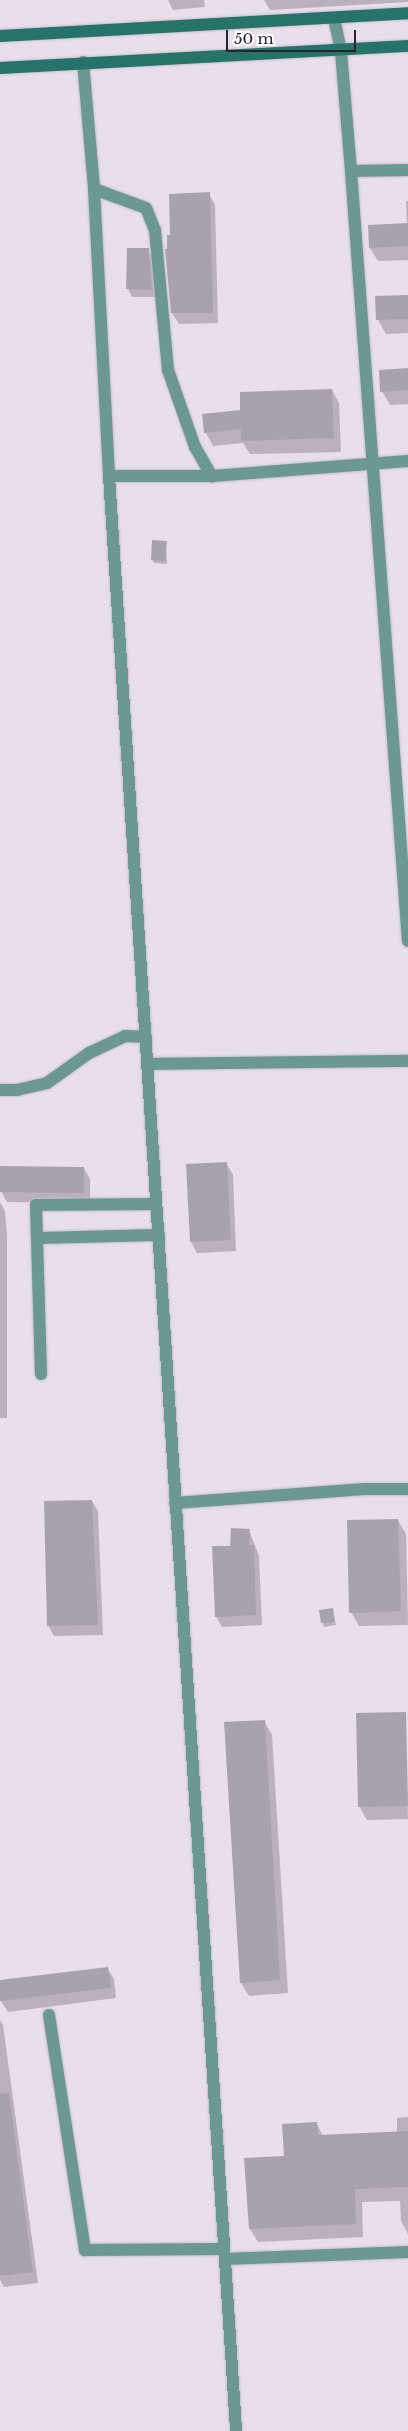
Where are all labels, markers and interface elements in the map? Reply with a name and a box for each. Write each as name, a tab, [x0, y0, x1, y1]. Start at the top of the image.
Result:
scale bar	[228, 20, 358, 52]
text: 50 m	[234, 29, 274, 48]

